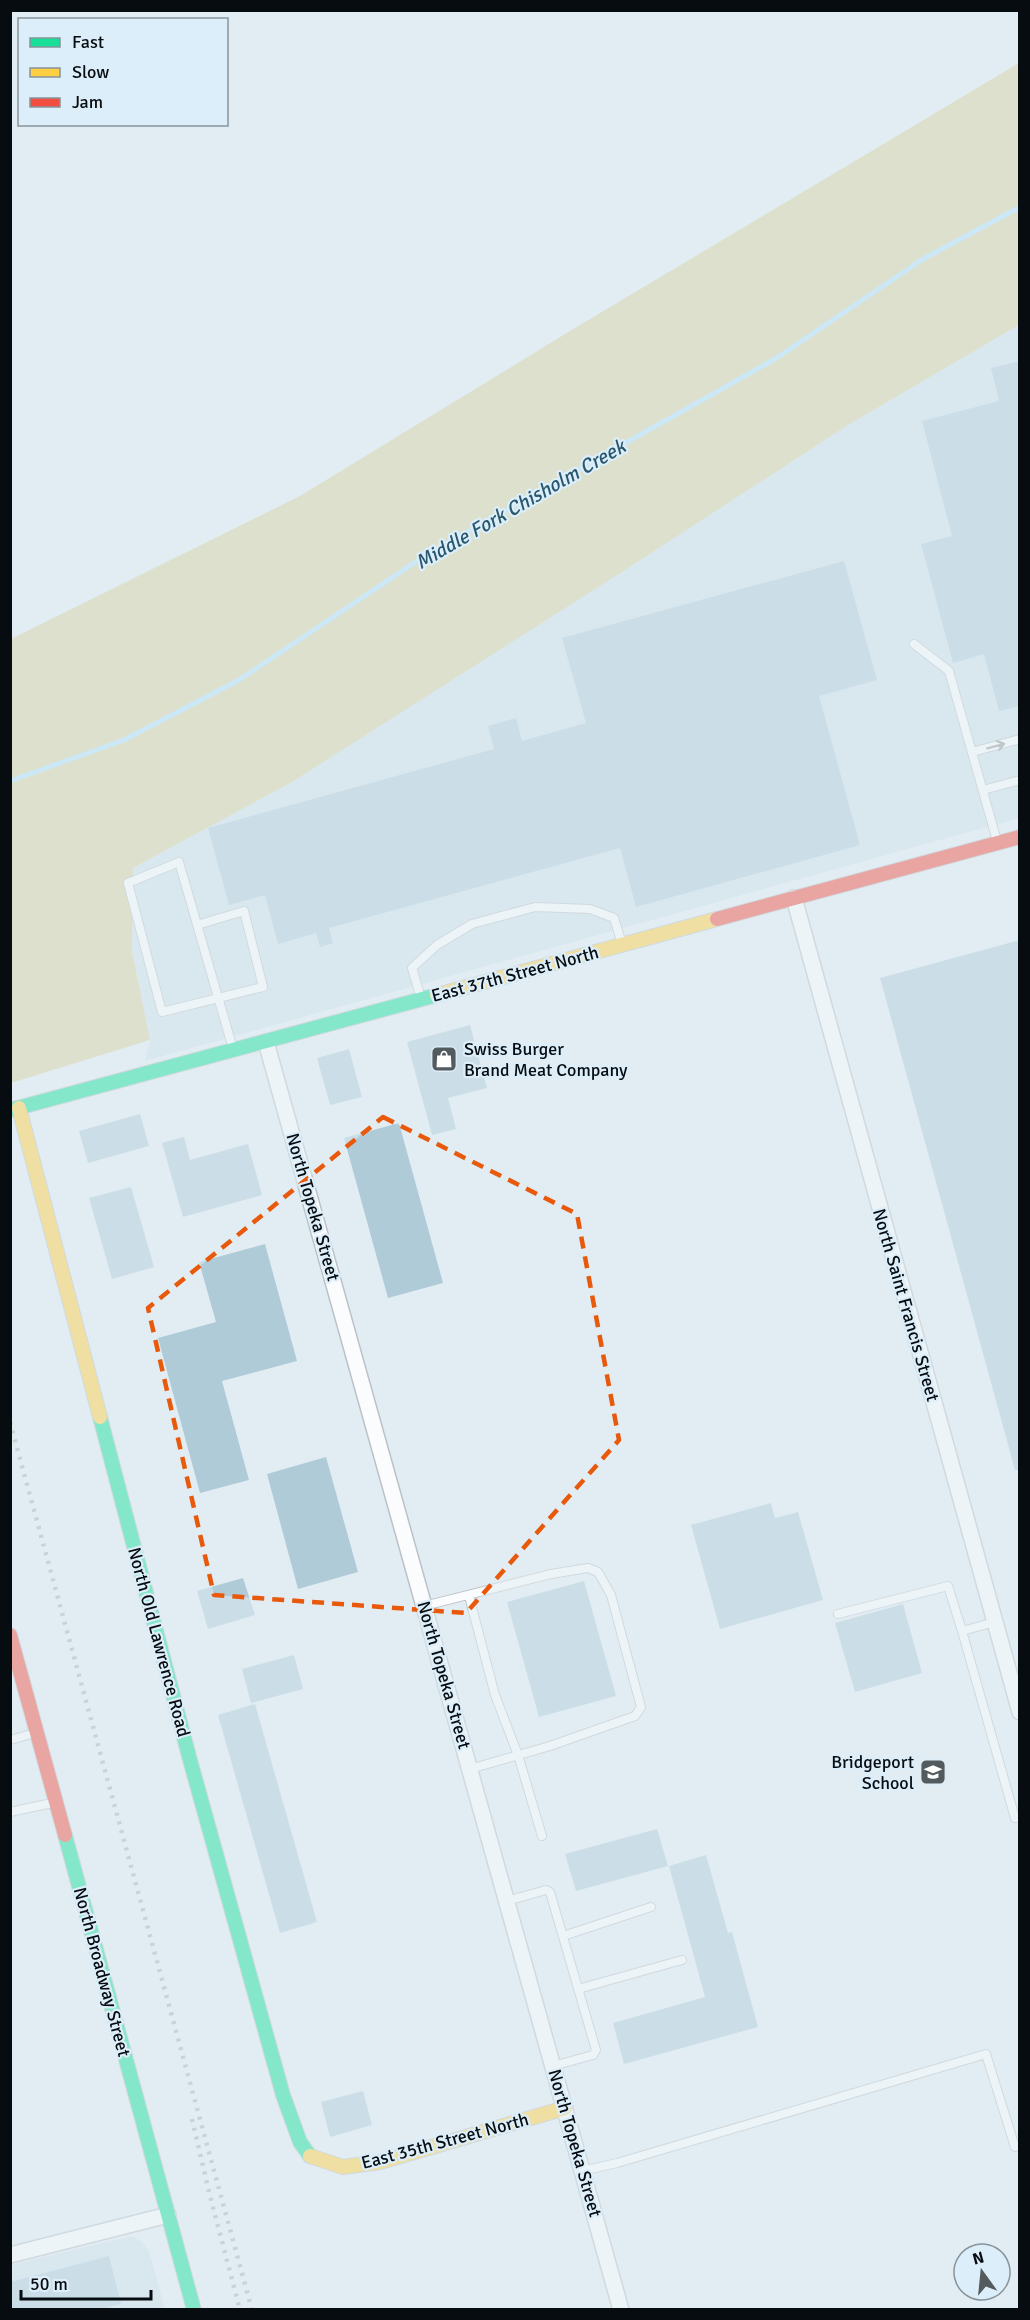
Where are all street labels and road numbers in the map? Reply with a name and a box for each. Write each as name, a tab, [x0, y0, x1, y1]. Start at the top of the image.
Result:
street label: East 37th Street North	[429, 941, 601, 1007]
street label: North Topeka Street	[281, 1130, 345, 1284]
street label: North Saint Francis Street	[868, 1206, 944, 1404]
street label: North Old Lawrence Road	[123, 1545, 195, 1739]
street label: North Topeka Street	[412, 1598, 476, 1752]
street label: North Broadway Street	[69, 1885, 135, 2059]
street label: North Topeka Street	[543, 2066, 607, 2220]
street label: East 35th Street North	[359, 2108, 531, 2174]

